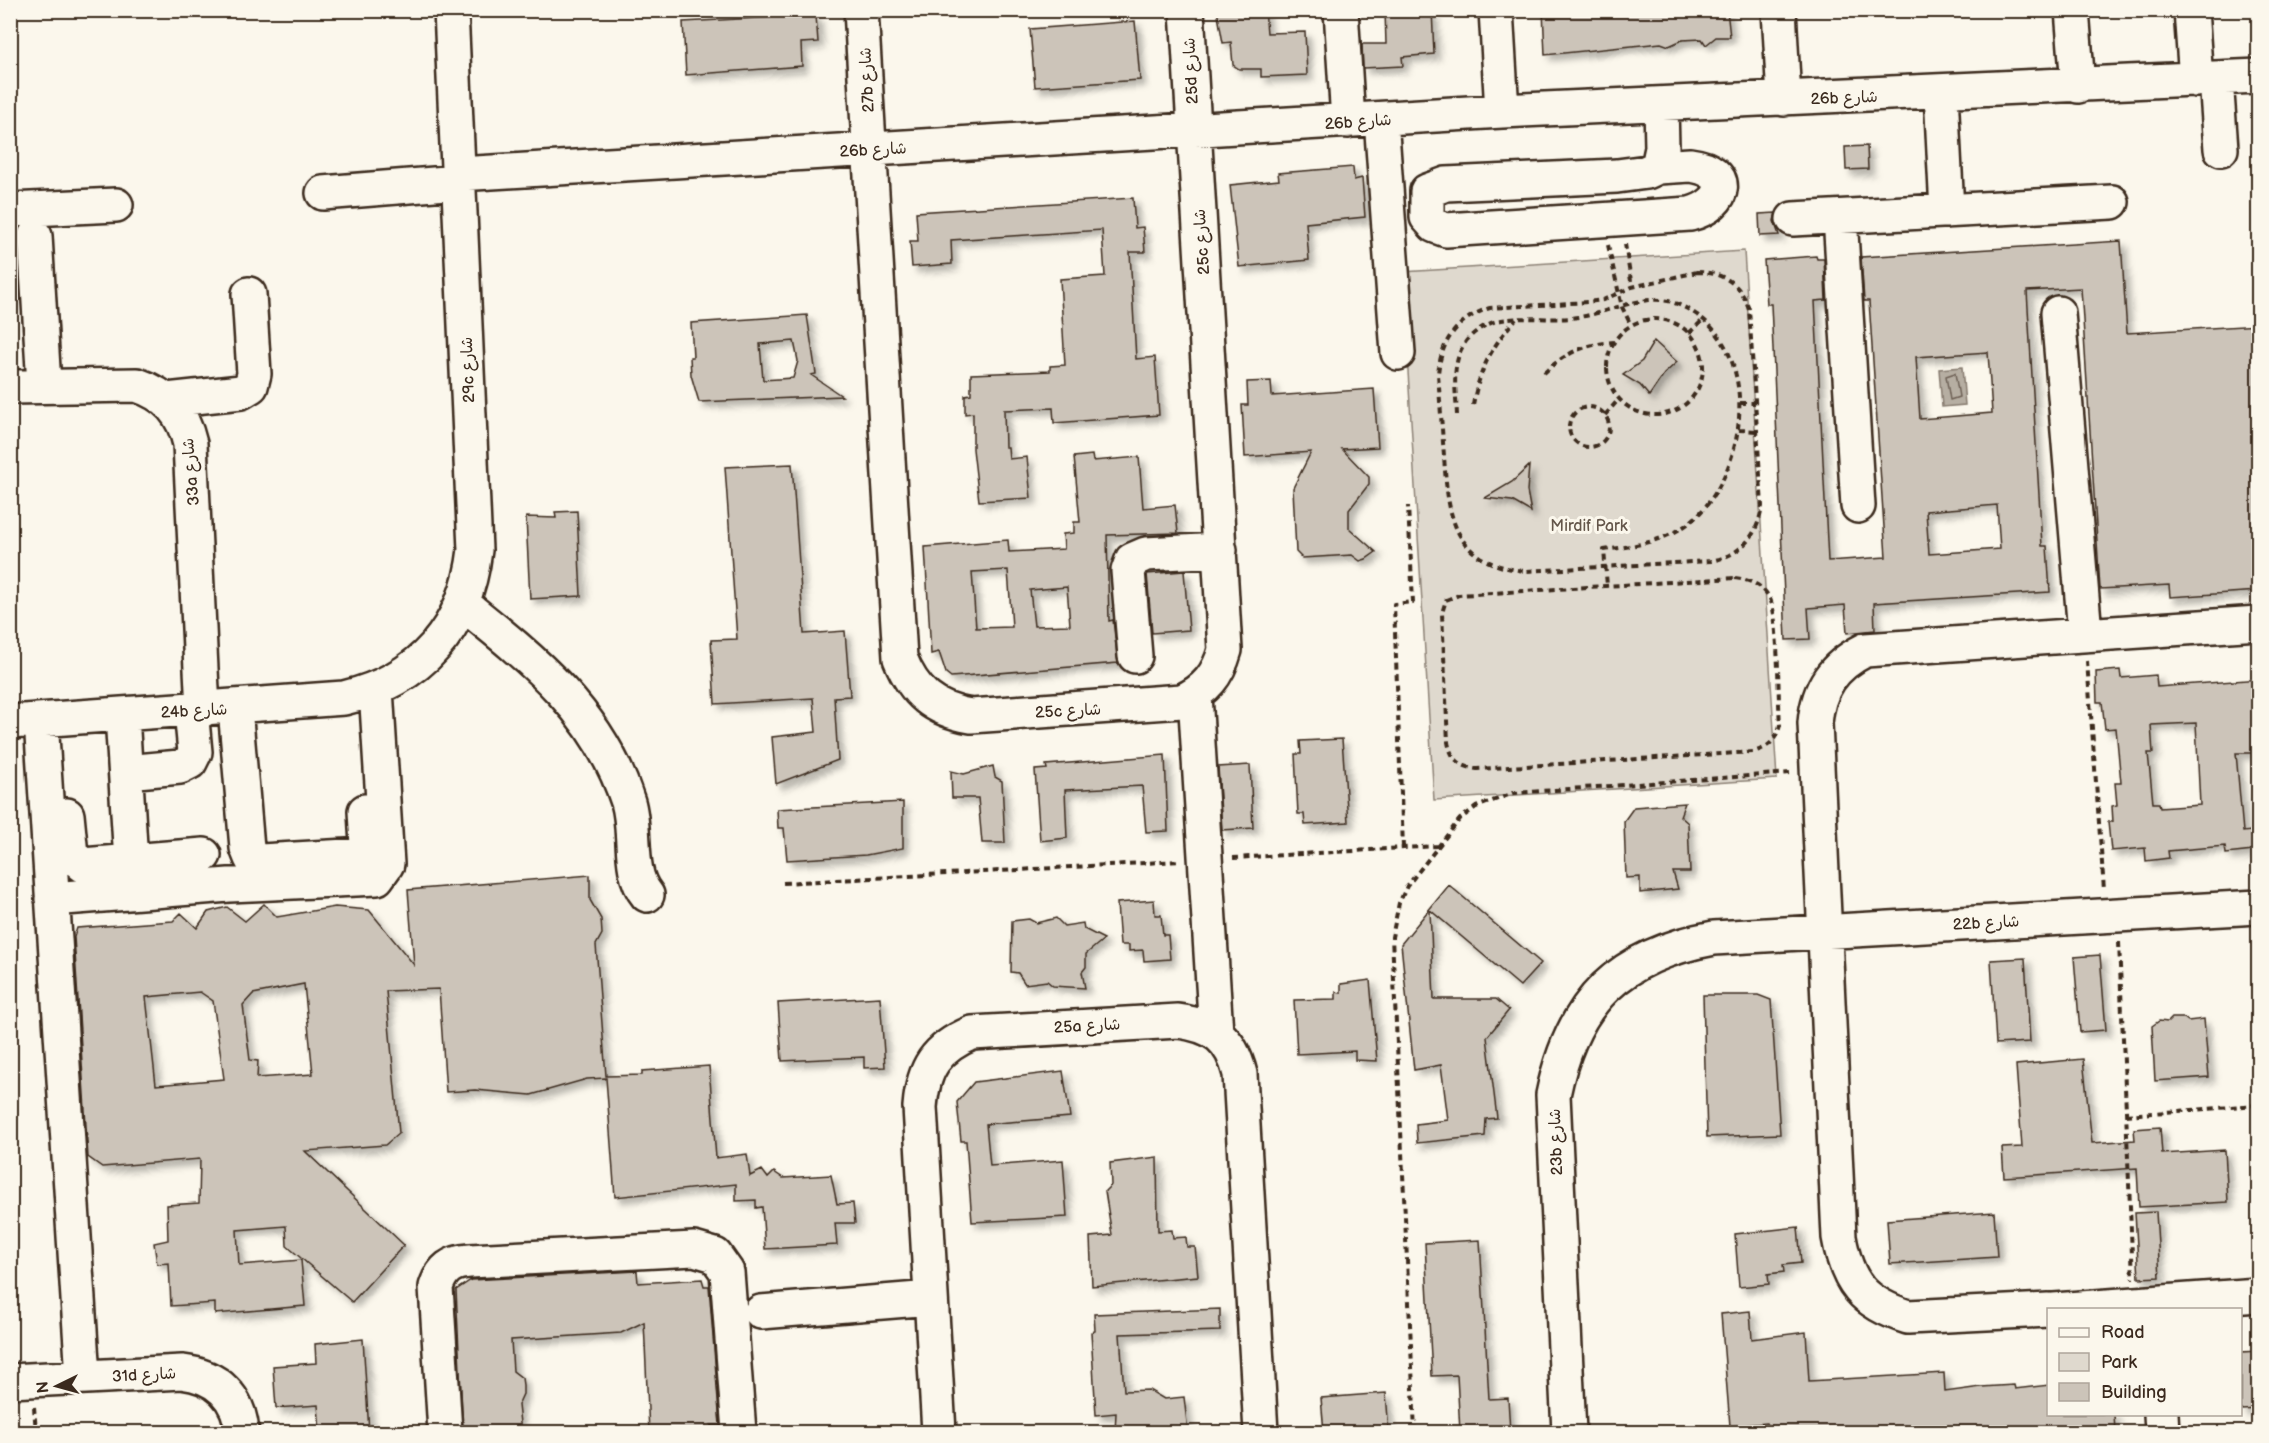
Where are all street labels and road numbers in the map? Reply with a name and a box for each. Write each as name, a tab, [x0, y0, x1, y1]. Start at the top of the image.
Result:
street label: 25d شارع	[1180, 37, 1204, 105]
street label: 27b شارع	[856, 47, 880, 113]
street label: 26b شارع	[1810, 88, 1878, 110]
street label: 26b شارع	[1324, 111, 1392, 135]
street label: 26b شارع	[839, 139, 907, 163]
street label: 25c شارع	[1191, 208, 1215, 276]
street label: 29c شارع	[458, 337, 480, 403]
street label: 33a شارع	[179, 437, 205, 506]
street label: 24b شارع	[160, 700, 228, 724]
street label: 25c شارع	[1035, 700, 1102, 724]
street label: 22b شارع	[1952, 912, 2020, 936]
street label: 25a شارع	[1053, 1015, 1121, 1039]
street label: 23b شارع	[1546, 1108, 1568, 1176]
street label: 31d شارع	[112, 1364, 177, 1388]

